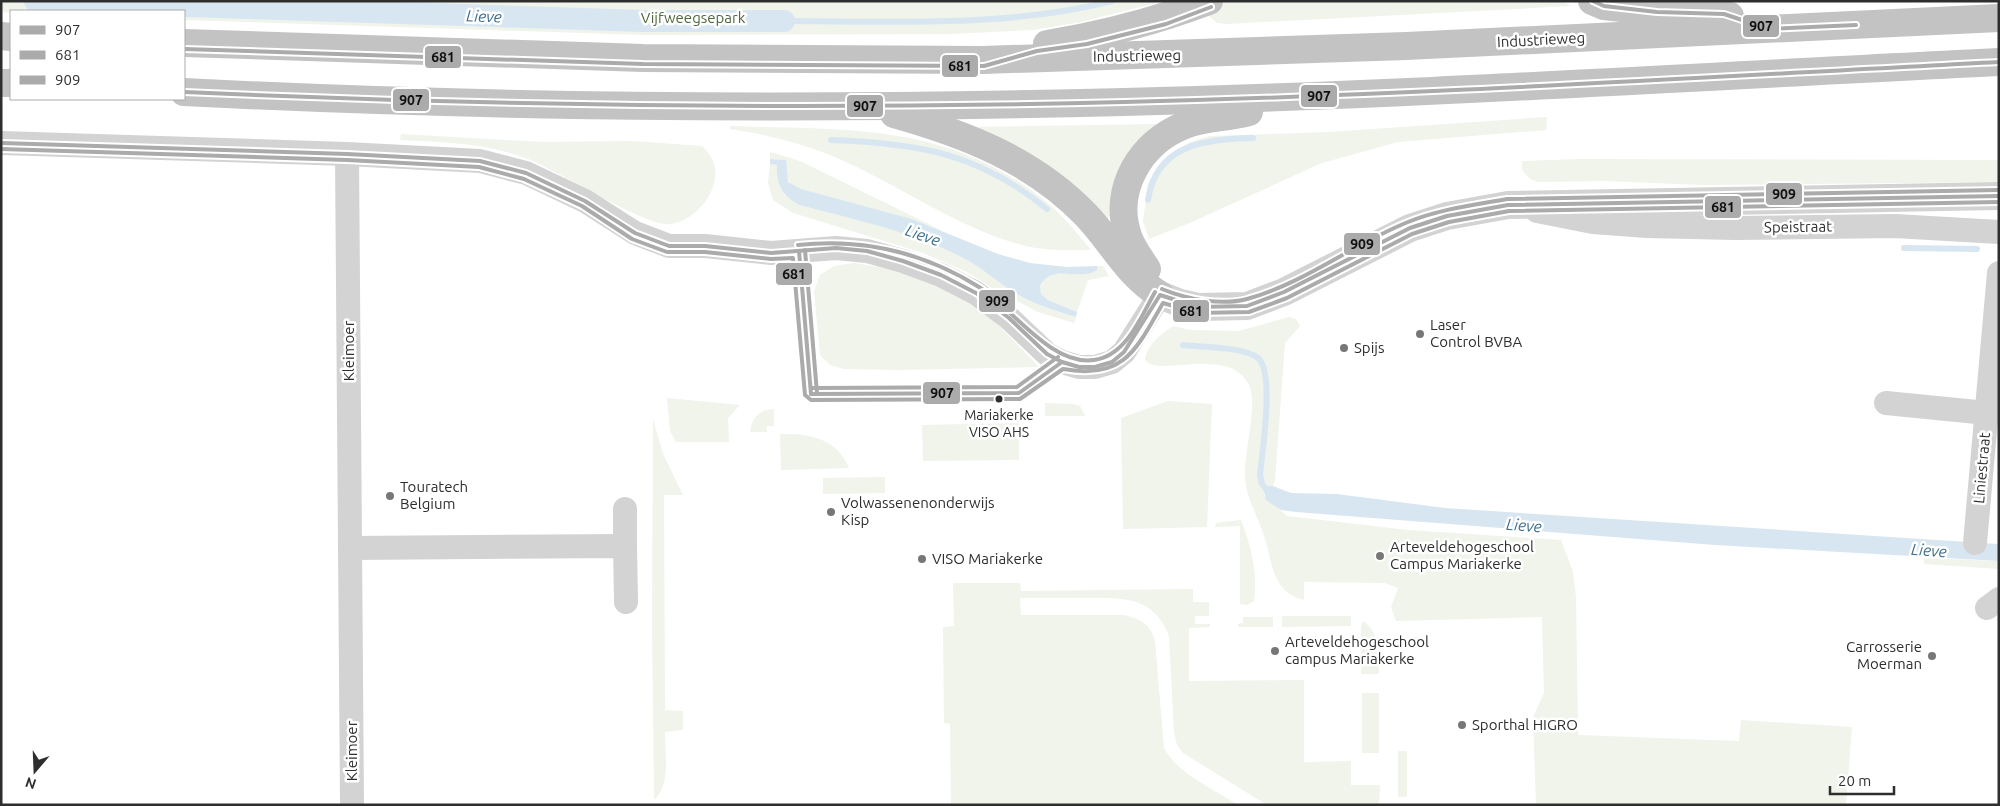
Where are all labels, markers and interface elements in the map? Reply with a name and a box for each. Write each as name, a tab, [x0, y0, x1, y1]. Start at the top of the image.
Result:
water label: Lieve	[466, 6, 502, 26]
park label: Vijfweegsepark	[641, 9, 746, 26]
legend	[10, 10, 185, 100]
line badge: 907	[1742, 14, 1780, 38]
text: 907	[1749, 18, 1773, 34]
text: 907	[55, 21, 80, 38]
street label: Industrieweg	[1496, 29, 1586, 50]
line badge: 681	[424, 45, 462, 69]
text: 681	[55, 46, 80, 63]
street label: Industrieweg	[1093, 46, 1181, 65]
text: 681	[431, 49, 455, 65]
line badge: 681	[941, 54, 979, 78]
text: 681	[948, 58, 972, 74]
text: 909	[55, 71, 80, 88]
line badge: 907	[1300, 84, 1338, 108]
line badge: 907	[392, 88, 430, 112]
text: 907	[1307, 88, 1331, 104]
text: 907	[399, 92, 423, 108]
line badge: 907	[846, 94, 884, 118]
text: 907	[853, 98, 877, 114]
line badge: 909	[1765, 182, 1803, 206]
text: 909	[1772, 186, 1796, 202]
line badge: 681	[1704, 195, 1742, 219]
text: 681	[1711, 199, 1735, 215]
street label: Speistraat	[1764, 217, 1832, 236]
water label: Lieve	[903, 221, 943, 249]
line badge: 909	[1343, 232, 1381, 256]
text: 909	[1350, 236, 1374, 252]
line badge: 681	[775, 262, 813, 286]
text: 681	[782, 266, 806, 282]
line badge: 909	[978, 289, 1016, 313]
text: 909	[985, 293, 1009, 309]
line badge: 681	[1172, 299, 1210, 323]
text: 681	[1179, 303, 1203, 319]
place label: Laser Control BVBA	[1430, 316, 1523, 350]
street label: Kleimoer	[340, 320, 357, 381]
marker: Laser Control BVBA	[1414, 328, 1426, 340]
place label: Spijs	[1354, 339, 1384, 356]
marker: Spijs	[1338, 342, 1350, 354]
line badge: 907	[922, 381, 961, 405]
text: 907	[930, 385, 954, 401]
marker: Mariakerke VISO AHS	[994, 394, 1004, 404]
place label: Mariakerke VISO AHS	[964, 407, 1034, 440]
street label: Liniestraat	[1970, 432, 1993, 504]
place label: Touratech Belgium	[400, 478, 468, 512]
marker: Touratech Belgium	[384, 490, 396, 502]
place label: Volwassenenonderwijs Kisp	[841, 494, 995, 528]
marker: Volwassenenonderwijs Kisp	[825, 506, 837, 518]
water label: Lieve	[1506, 515, 1542, 535]
place label: Arteveldehogeschool Campus Mariakerke	[1390, 538, 1534, 572]
water label: Lieve	[1911, 540, 1947, 560]
place label: VISO Mariakerke	[932, 550, 1043, 567]
marker: Arteveldehogeschool Campus Mariakerke	[1374, 550, 1386, 562]
marker: VISO Mariakerke	[916, 553, 928, 565]
place label: Arteveldehogeschool campus Mariakerke	[1285, 633, 1429, 667]
place label: Carrosserie Moerman	[1846, 638, 1922, 672]
marker: Arteveldehogeschool campus Mariakerke	[1269, 645, 1281, 657]
marker: Carrosserie Moerman	[1926, 650, 1938, 662]
place label: Sporthal HIGRO	[1472, 716, 1578, 733]
marker: Sporthal HIGRO	[1456, 719, 1468, 731]
street label: Kleimoer	[343, 720, 360, 781]
north arrow	[10, 746, 60, 796]
scale bar	[1830, 764, 1894, 796]
text: 20 m	[1838, 772, 1871, 789]
text: N	[23, 774, 38, 793]

